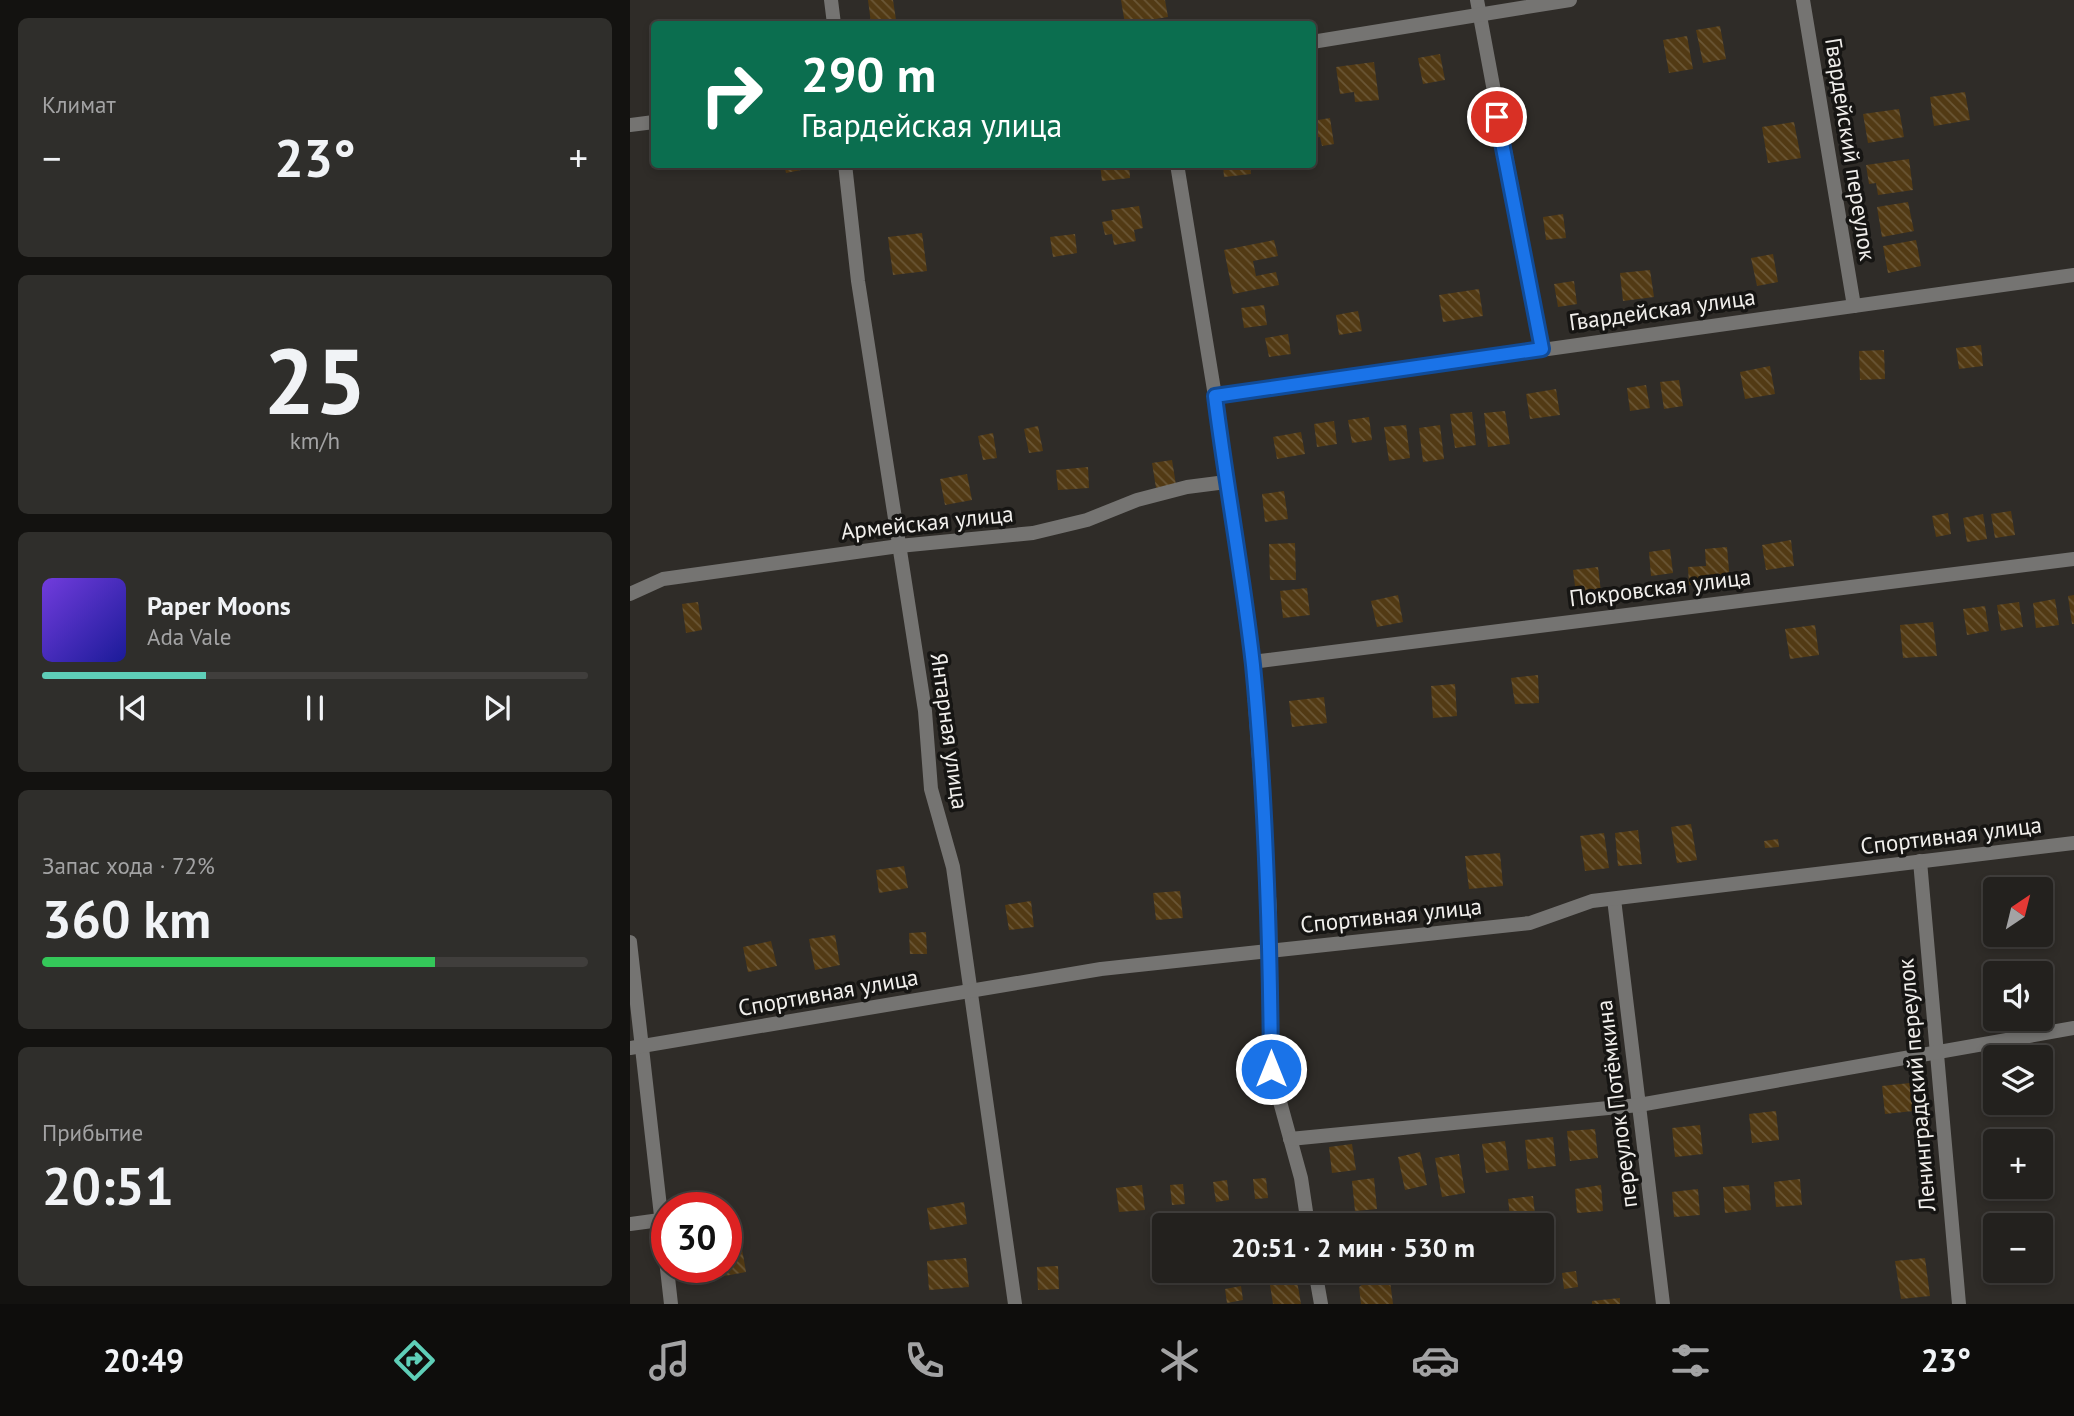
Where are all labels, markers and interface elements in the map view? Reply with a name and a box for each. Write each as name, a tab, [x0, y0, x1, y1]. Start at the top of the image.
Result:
street label: Гвардейский переулок	[1819, 36, 1883, 262]
text: 290 m	[801, 42, 936, 106]
icon: right	[686, 49, 777, 140]
pin	[1467, 87, 1527, 147]
text: Климат	[42, 90, 116, 119]
icon: arrive	[1478, 98, 1516, 136]
text: Гвардейская улица	[801, 104, 1062, 146]
text: 23°	[274, 124, 356, 191]
text: −	[42, 133, 61, 182]
text: +	[569, 133, 588, 182]
street label: Гвардейская улица	[1567, 282, 1757, 336]
text: 25	[263, 321, 367, 439]
text: km/h	[290, 426, 340, 455]
street label: Армейская улица	[839, 499, 1015, 545]
street label: Покровская улица	[1567, 561, 1753, 613]
text: Paper Moons	[147, 589, 291, 622]
text: Ada Vale	[147, 622, 231, 651]
street label: Янтарная улица	[925, 651, 975, 811]
icon: previous	[114, 689, 152, 727]
icon: pause	[296, 689, 334, 727]
icon: next	[478, 689, 516, 727]
street label: Спортивная улица	[1859, 809, 2043, 861]
text: Запас хода · 72%	[42, 851, 215, 880]
north arrow	[1983, 877, 2053, 947]
map controls	[1983, 877, 2053, 1283]
text: 360 km	[42, 885, 211, 952]
street label: Спортивная улица	[1299, 891, 1483, 939]
street label: Ленинградский переулок	[1890, 957, 1942, 1214]
button: sound	[1983, 961, 2053, 1031]
street label: Спортивная улица	[736, 962, 920, 1022]
street label: переулок Потёмкина	[1589, 999, 1643, 1209]
position arrow	[1234, 1032, 1308, 1106]
button: layers	[1983, 1045, 2053, 1115]
text: Прибытие	[42, 1118, 143, 1147]
button: +	[1983, 1129, 2053, 1199]
text: 20:51	[42, 1152, 174, 1219]
speed limit sign: 30	[651, 1192, 742, 1283]
button: −	[1983, 1213, 2053, 1283]
text: 20:51 · 2 мин · 530 m	[1231, 1231, 1475, 1264]
icon: directions	[390, 1336, 439, 1385]
icon: music	[645, 1336, 694, 1385]
icon: phone	[900, 1336, 949, 1385]
icon: climate	[1155, 1336, 1204, 1385]
icon: car	[1411, 1336, 1460, 1385]
icon: filters	[1666, 1336, 1715, 1385]
text: 20:49	[103, 1339, 184, 1381]
text: 23°	[1921, 1339, 1971, 1381]

